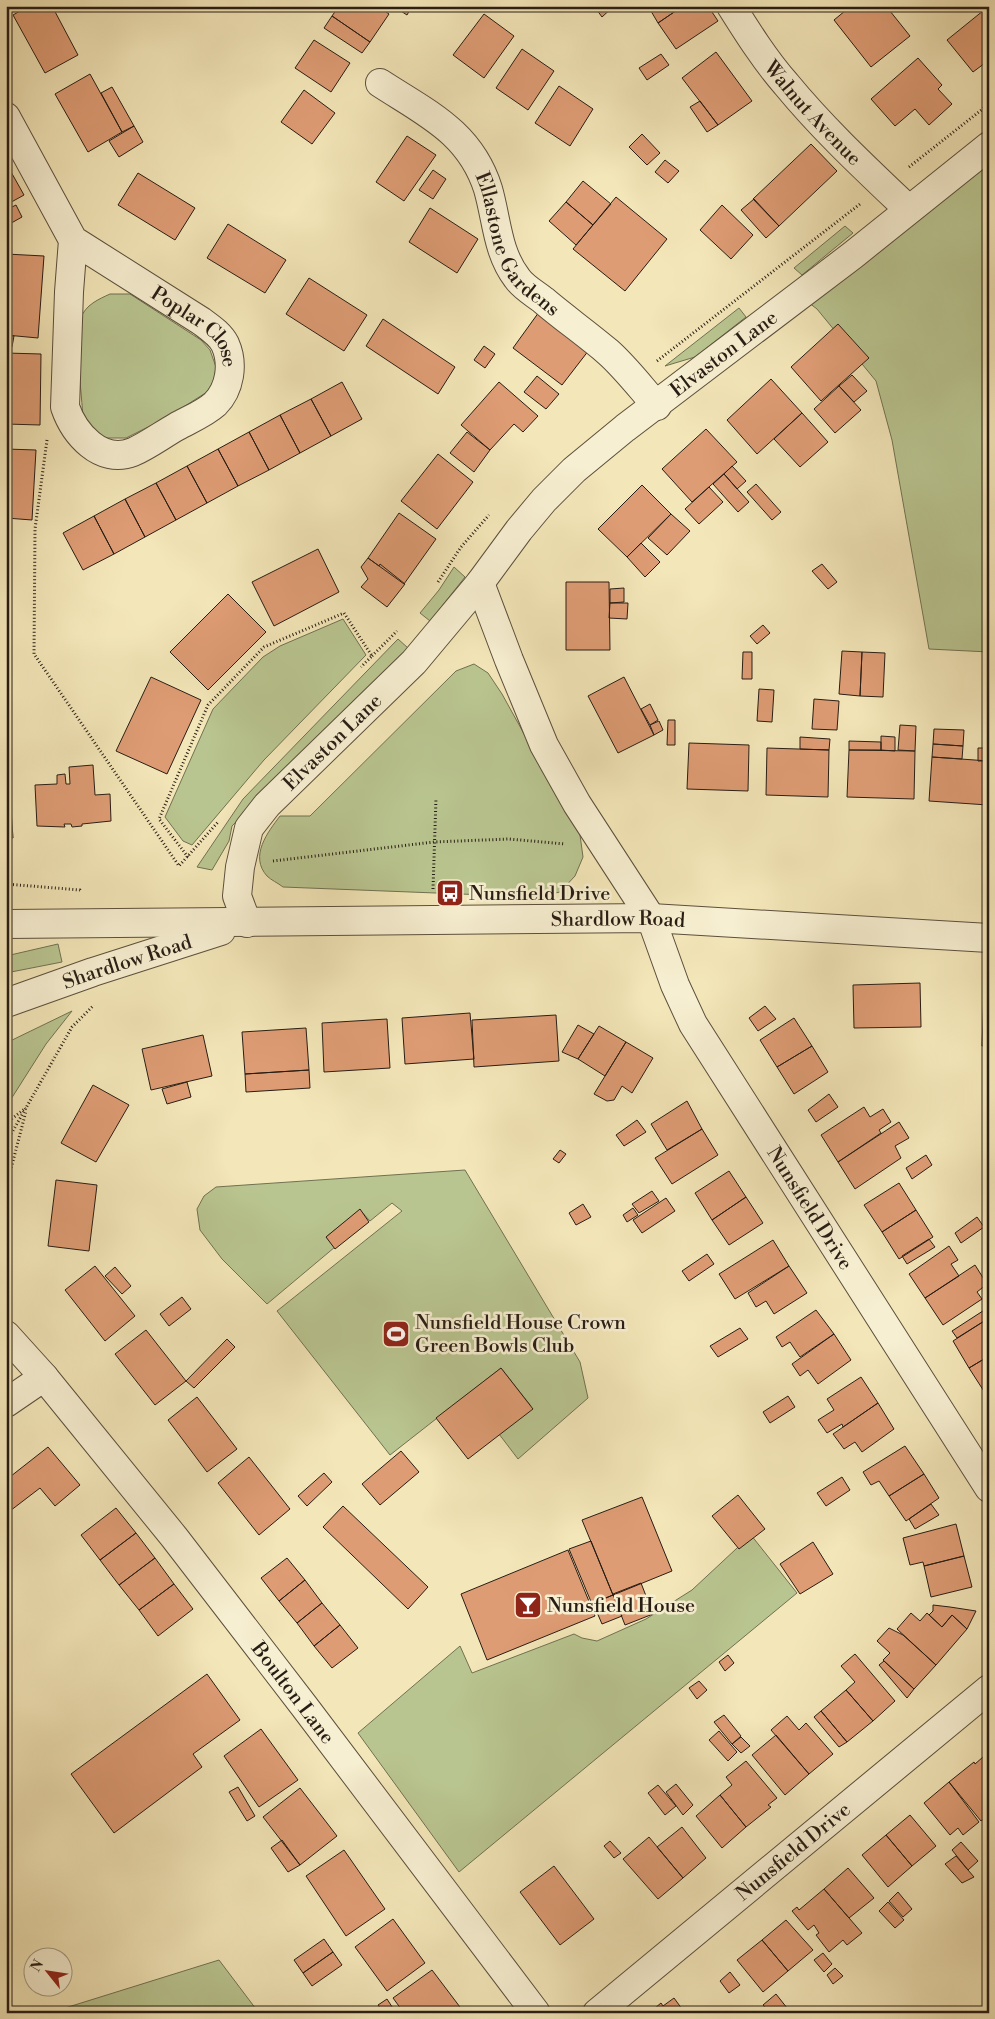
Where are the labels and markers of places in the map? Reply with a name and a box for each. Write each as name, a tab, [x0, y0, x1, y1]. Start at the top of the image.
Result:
bus stop icon: Nunsfield Drive	[435, 878, 465, 908]
place label: Nunsfield Drive	[469, 882, 610, 907]
place label: Nunsfield House Crown Green Bowls Club	[415, 1311, 626, 1359]
sports icon: Nunsfield House Crown Green Bowls Club	[381, 1319, 411, 1349]
bar icon: Nunsfield House	[513, 1590, 543, 1620]
place label: Nunsfield House	[547, 1594, 695, 1619]

